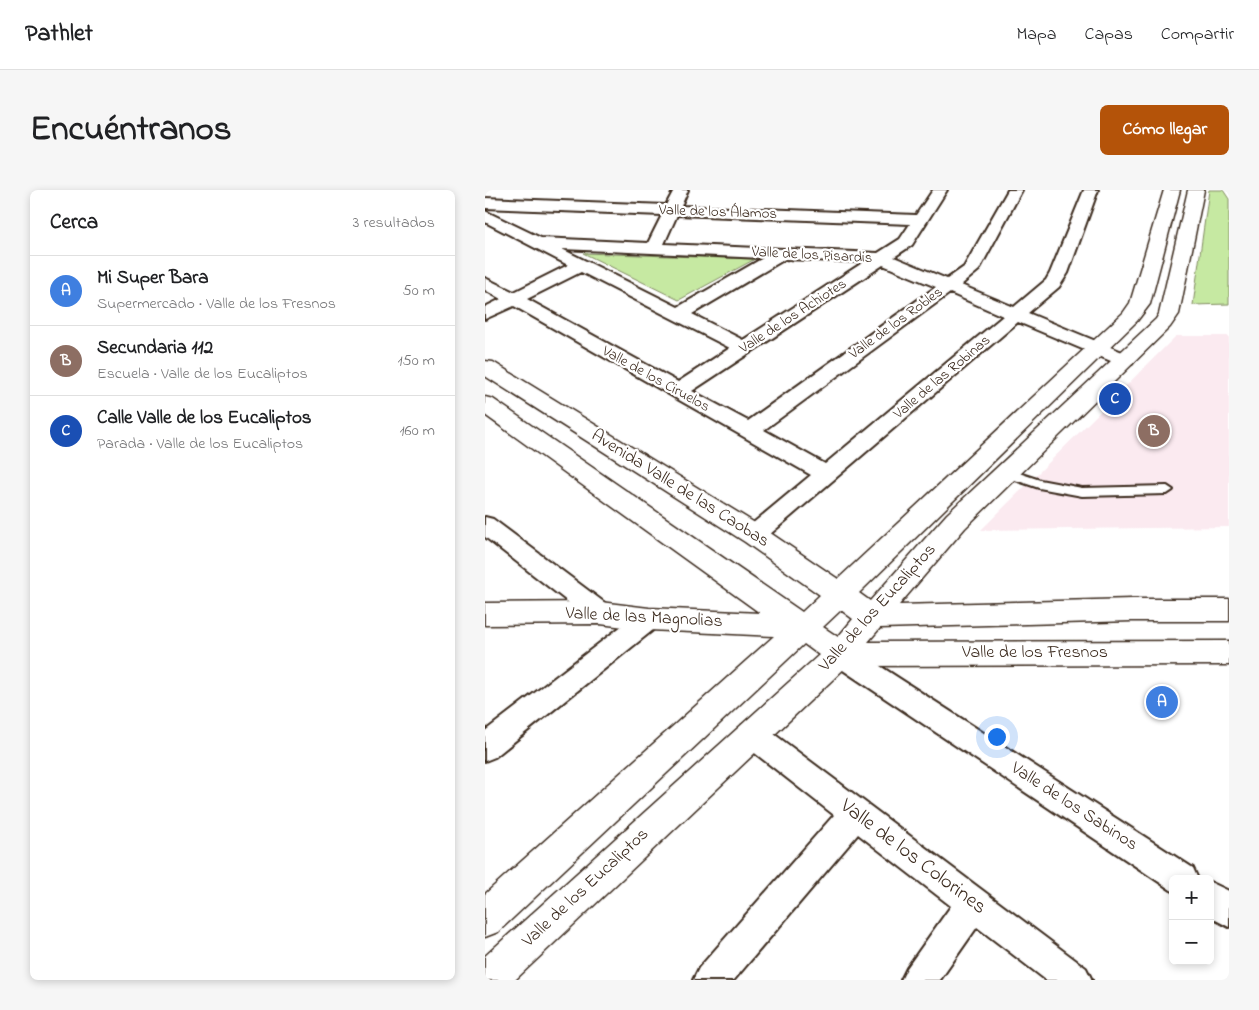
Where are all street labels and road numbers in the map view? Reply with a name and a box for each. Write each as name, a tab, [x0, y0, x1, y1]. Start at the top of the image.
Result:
street label: Valle de los Álamos	[658, 199, 777, 225]
street label: Valle de los Pisardis	[750, 241, 873, 269]
street label: Valle de los Achiotes	[734, 273, 851, 360]
street label: Valle de los Robles	[844, 281, 947, 365]
street label: Valle de las Robinas	[888, 330, 995, 425]
street label: Valle de los Ciruelos	[597, 340, 714, 418]
street label: Avenida Valle de las Caobas	[586, 423, 774, 555]
street label: Valle de los Eucaliptos	[812, 538, 943, 679]
street label: Valle de las Magnolias	[564, 601, 723, 636]
street label: Valle de los Fresnos	[961, 640, 1108, 666]
street label: Valle de los Sabinos	[1004, 756, 1143, 858]
street label: Valle de los Colorines	[833, 791, 993, 922]
street label: Valle de los Eucaliptos	[516, 822, 655, 954]

